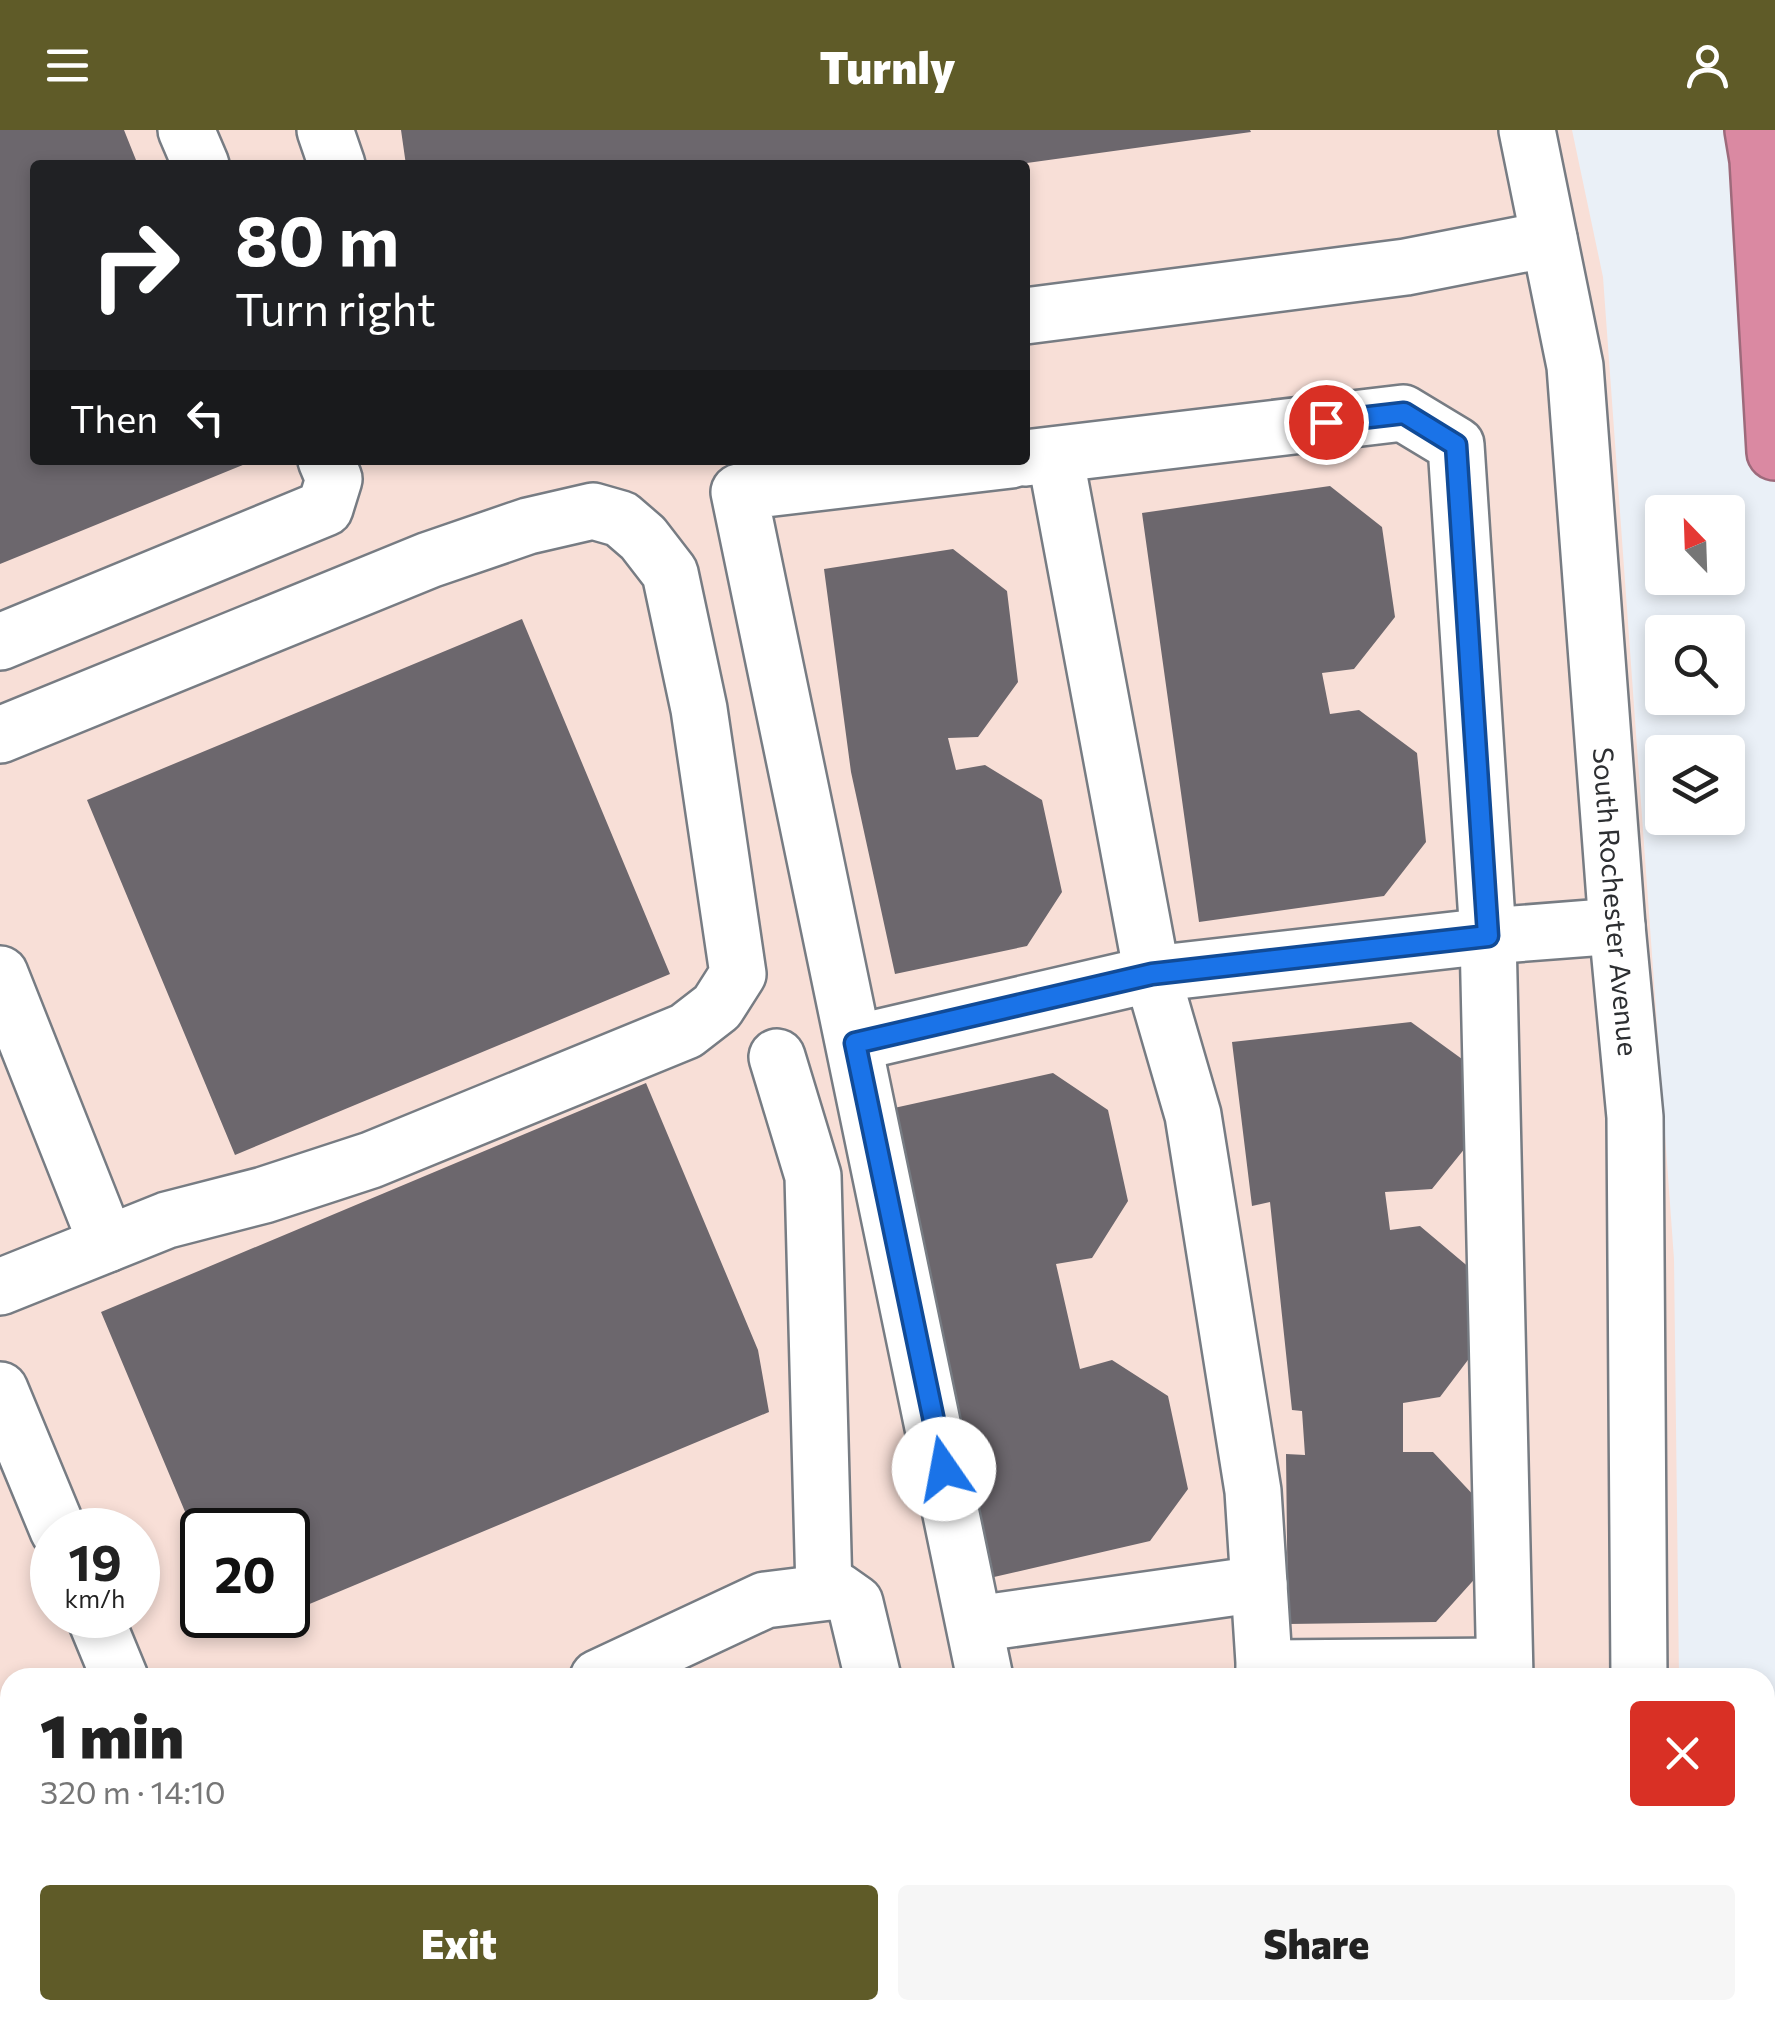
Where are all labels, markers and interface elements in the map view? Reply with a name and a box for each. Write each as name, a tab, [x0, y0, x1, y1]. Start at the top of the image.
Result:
icon: menu	[40, 38, 95, 93]
text: Turnly	[819, 38, 956, 93]
icon: person	[1680, 38, 1735, 93]
text: 80 m	[235, 195, 399, 280]
icon: right	[70, 200, 200, 330]
text: Turn right	[235, 280, 436, 335]
pin	[1284, 380, 1369, 465]
icon: left	[178, 390, 233, 445]
text: Then	[70, 394, 158, 441]
icon: arrive	[1299, 395, 1354, 450]
north arrow	[1645, 495, 1745, 595]
map controls	[1645, 495, 1745, 835]
button: search	[1645, 615, 1745, 715]
button: layers	[1645, 735, 1745, 835]
street label: South Rochester Avenue	[1587, 746, 1646, 1057]
position arrow	[892, 1417, 996, 1521]
speed limit sign: 20	[180, 1508, 310, 1638]
text: 19	[68, 1530, 122, 1591]
text: km/h	[65, 1583, 125, 1613]
text: 1 min	[40, 1697, 184, 1770]
button: close	[1630, 1701, 1735, 1806]
text: 320 m · 14:10	[40, 1771, 226, 1811]
button: Exit	[40, 1885, 878, 2000]
button: Share	[898, 1885, 1735, 2000]

